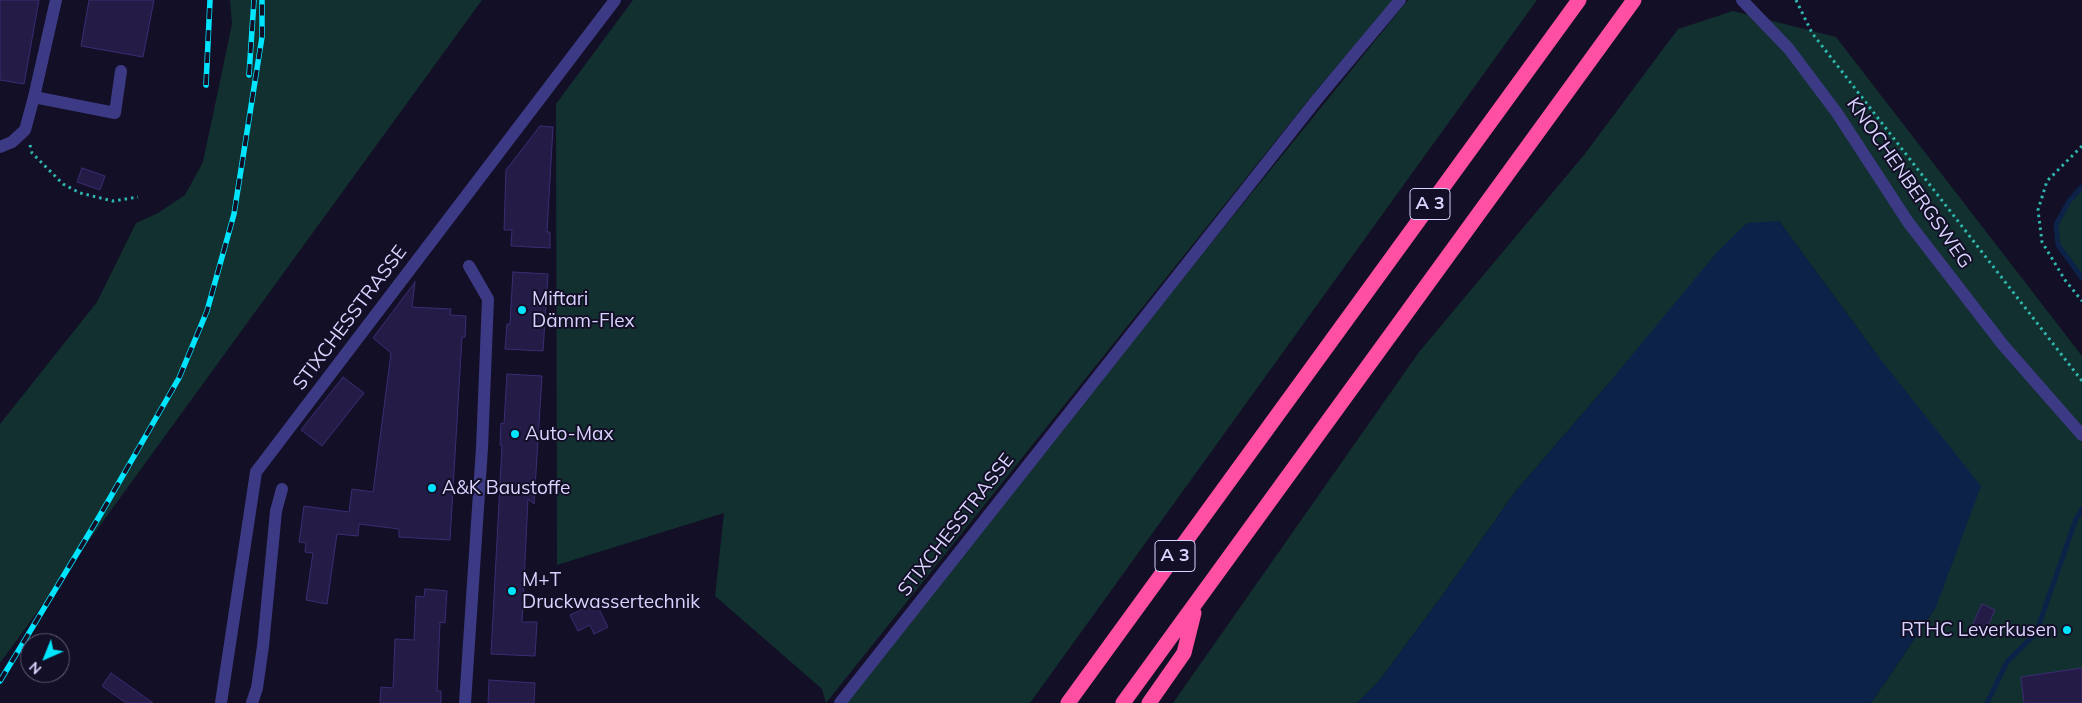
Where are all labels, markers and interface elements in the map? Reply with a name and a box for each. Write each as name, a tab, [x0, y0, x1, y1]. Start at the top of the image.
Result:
street label: KNOCHENBERGSWEG	[1842, 93, 1976, 273]
road number: A 3	[1410, 188, 1450, 220]
street label: STIXCHESSTRASSE	[288, 241, 412, 395]
place label: Miftari Dämm-Flex	[532, 288, 635, 332]
marker: Miftari Dämm-Flex	[516, 304, 528, 316]
place label: Auto-Max	[525, 423, 614, 445]
marker: Auto-Max	[509, 428, 521, 440]
street label: STIXCHESSTRASSE	[893, 449, 1019, 601]
place label: A&K Baustoffe	[442, 477, 570, 499]
marker: A&K Baustoffe	[426, 482, 438, 494]
road number: A 3	[1155, 540, 1195, 572]
place label: M+T Druckwassertechnik	[522, 569, 700, 613]
marker: M+T Druckwassertechnik	[506, 585, 518, 597]
place label: RTHC Leverkusen	[1901, 619, 2057, 641]
marker: RTHC Leverkusen	[2061, 624, 2073, 636]
north arrow	[20, 633, 70, 683]
text: N	[25, 658, 45, 678]

